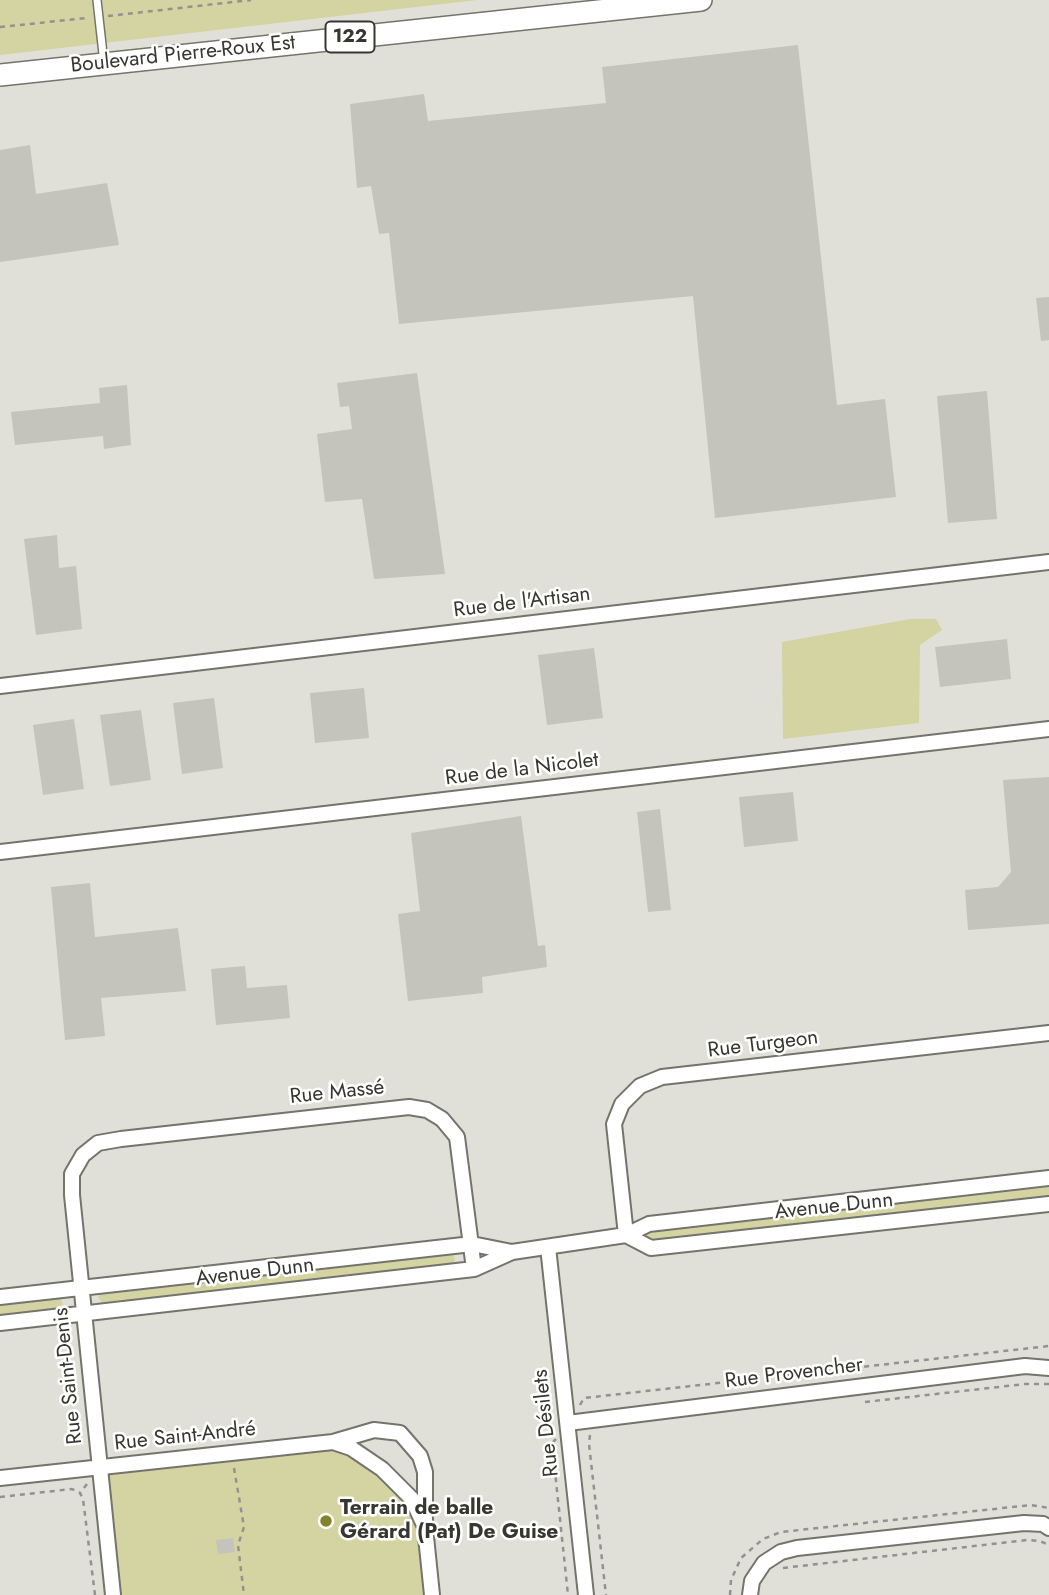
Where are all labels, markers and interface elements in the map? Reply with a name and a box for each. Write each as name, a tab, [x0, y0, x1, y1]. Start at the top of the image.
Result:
road number: 122	[326, 22, 374, 52]
street label: Boulevard Pierre-Roux Est	[69, 31, 297, 79]
street label: Rue de l'Artisan	[452, 582, 592, 624]
street label: Rue de la Nicolet	[444, 748, 600, 792]
street label: Rue Turgeon	[706, 1026, 820, 1064]
street label: Rue Massé	[289, 1076, 385, 1110]
street label: Avenue Dunn	[773, 1188, 895, 1226]
street label: Avenue Dunn	[194, 1253, 316, 1293]
street label: Rue Saint-Denis	[49, 1306, 89, 1446]
street label: Rue Provencher	[724, 1353, 864, 1395]
street label: Rue Désilets	[529, 1368, 565, 1478]
street label: Rue Saint-André	[113, 1417, 257, 1457]
place label: Terrain de balle Gérard (Pat) De Guise	[340, 1496, 558, 1546]
marker: Terrain de balle Gérard (Pat) De Guise	[318, 1513, 334, 1529]

